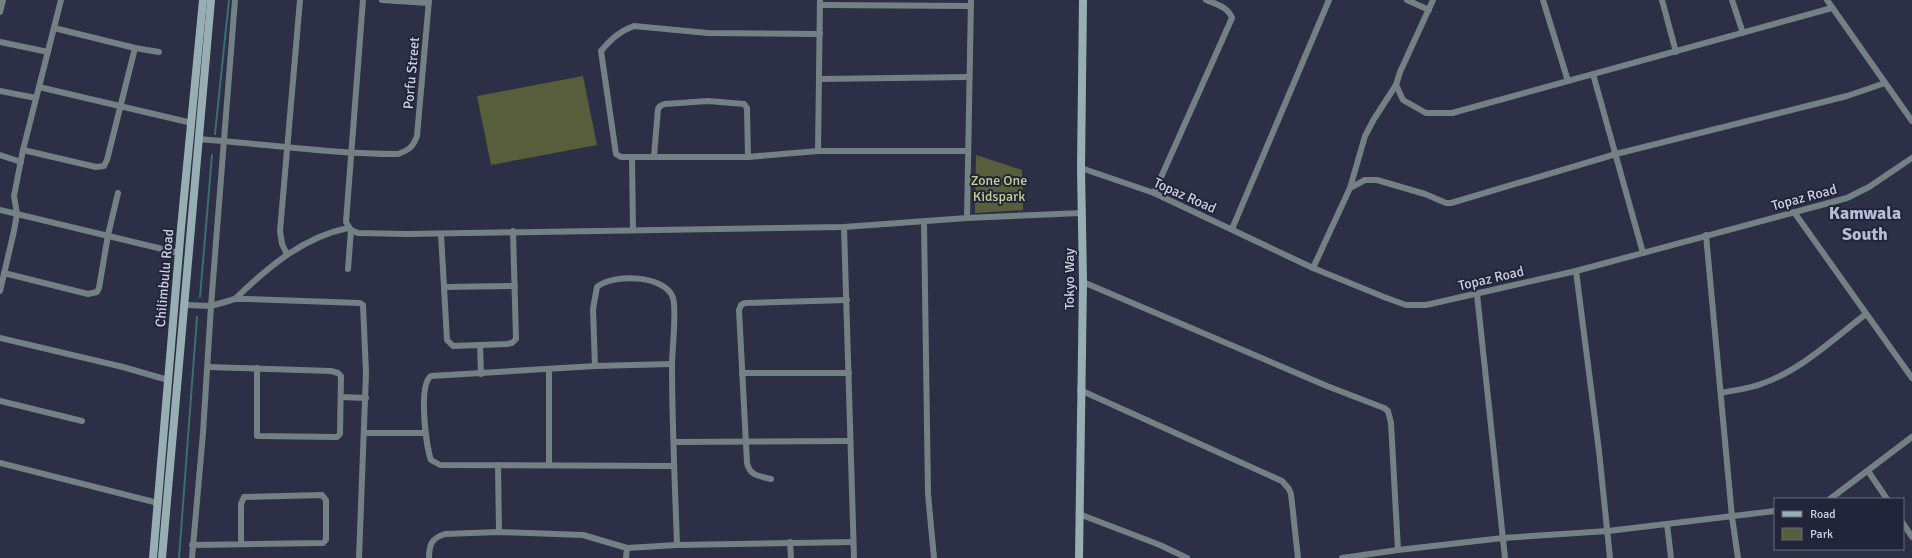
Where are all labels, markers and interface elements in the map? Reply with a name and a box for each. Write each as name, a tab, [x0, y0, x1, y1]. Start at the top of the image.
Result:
street label: Porfu Street	[400, 36, 423, 110]
park label: Zone One Kidspark	[971, 172, 1027, 205]
street label: Topaz Road	[1151, 174, 1219, 217]
street label: Topaz Road	[1770, 181, 1839, 214]
district label: Kamwala South	[1829, 202, 1901, 245]
street label: Chilimbulu Road	[152, 228, 177, 328]
street label: Tokyo Way	[1061, 248, 1078, 310]
street label: Topaz Road	[1457, 263, 1526, 294]
legend	[1774, 498, 1904, 550]
text: Road	[1810, 507, 1836, 522]
text: Park	[1810, 527, 1833, 542]

